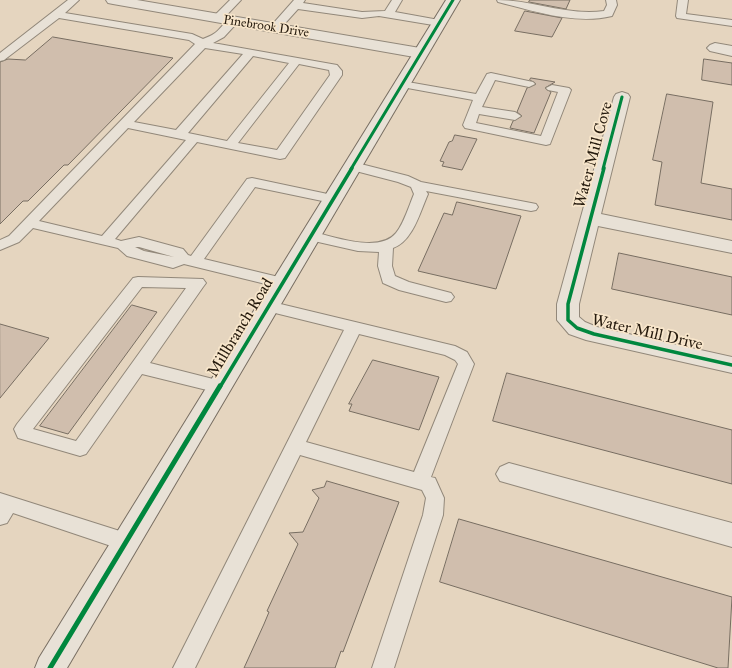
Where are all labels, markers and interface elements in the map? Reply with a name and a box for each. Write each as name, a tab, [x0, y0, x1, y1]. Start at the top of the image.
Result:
street label: Pinebrook Drive	[222, 13, 310, 41]
street label: Water Mill Cove	[571, 100, 617, 210]
street label: Millbranch Road	[204, 275, 278, 381]
street label: Water Mill Drive	[590, 311, 704, 355]

